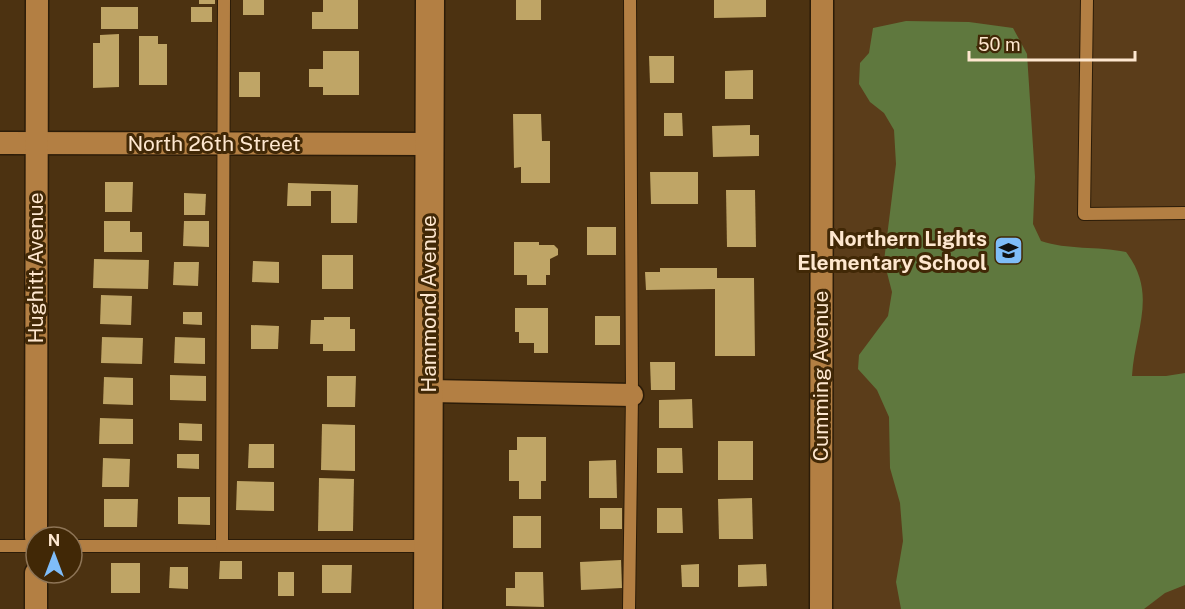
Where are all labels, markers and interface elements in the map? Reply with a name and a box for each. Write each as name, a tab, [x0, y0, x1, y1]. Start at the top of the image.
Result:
scale bar	[969, 24, 1136, 62]
text: 50 m	[978, 34, 1021, 55]
street label: North 26th Street	[127, 131, 301, 156]
street label: Hughitt Avenue	[23, 192, 48, 344]
street label: Hammond Avenue	[416, 215, 441, 393]
place label: Northern Lights Elementary School	[797, 226, 987, 275]
school or university icon: Northern Lights Elementary School	[992, 235, 1024, 267]
street label: Cumming Avenue	[808, 291, 833, 461]
north arrow	[24, 525, 84, 585]
text: N	[48, 531, 60, 550]

